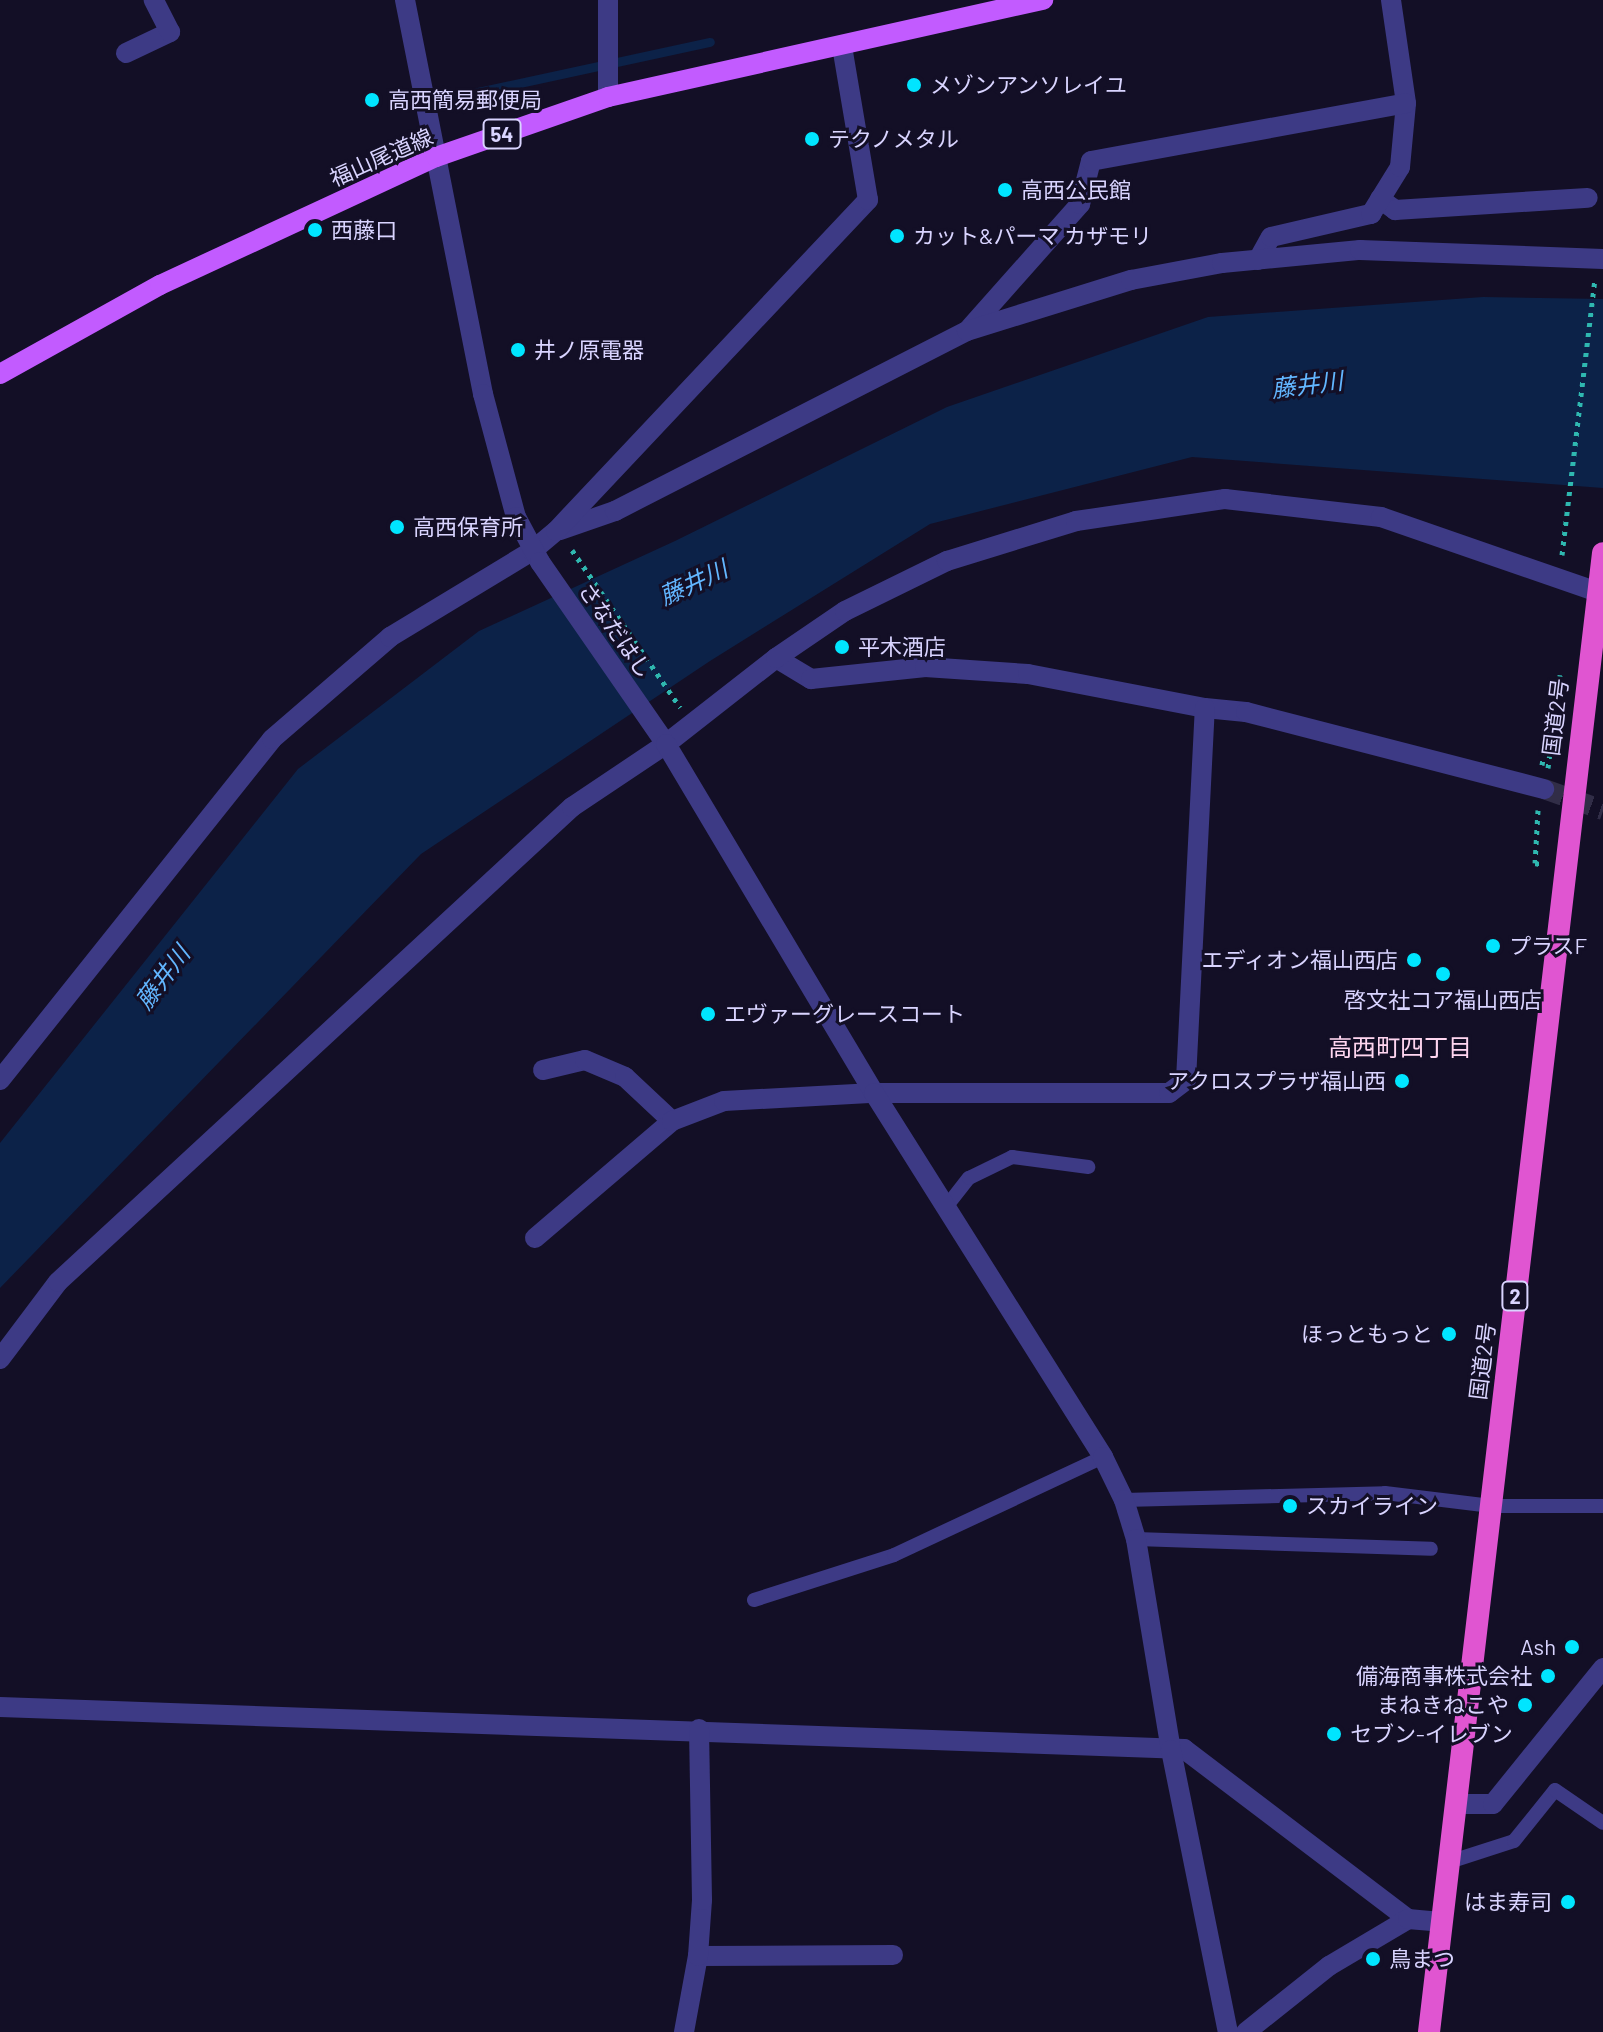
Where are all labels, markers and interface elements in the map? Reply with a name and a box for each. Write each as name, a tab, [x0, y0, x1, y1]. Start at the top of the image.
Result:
place label: メゾンアンソレイユ	[930, 72, 1128, 98]
marker: メゾンアンソレイユ	[905, 76, 923, 94]
place label: 高西簡易郵便局	[388, 87, 542, 113]
marker: 高西簡易郵便局	[363, 91, 381, 109]
road number: 54	[482, 118, 522, 150]
street label: 福山尾道線	[325, 123, 437, 191]
place label: テクノメタル	[828, 126, 960, 152]
marker: テクノメタル	[803, 130, 821, 148]
place label: 高西公民館	[1021, 177, 1131, 203]
marker: 高西公民館	[996, 181, 1014, 199]
place label: 西藤口	[331, 217, 397, 243]
marker: 西藤口	[306, 221, 324, 239]
place label: カット&パーマ カザモリ	[913, 223, 1152, 249]
marker: カット&パーマ カザモリ	[888, 227, 906, 245]
place label: 井ノ原電器	[534, 337, 644, 363]
marker: 井ノ原電器	[509, 341, 527, 359]
water label: 藤井川	[1270, 365, 1344, 403]
place label: 高西保育所	[413, 514, 523, 540]
marker: 高西保育所	[388, 518, 406, 536]
water label: 藤井川	[654, 554, 732, 610]
street label: さなだはし	[574, 577, 658, 683]
place label: 平木酒店	[858, 634, 946, 660]
marker: 平木酒店	[833, 638, 851, 656]
street label: 国道2号	[1537, 677, 1573, 757]
place label: プラスF	[1509, 933, 1587, 959]
marker: プラスF	[1484, 937, 1502, 955]
water label: 藤井川	[129, 940, 195, 1014]
place label: エディオン福山西店	[1200, 947, 1398, 973]
marker: エディオン福山西店	[1405, 951, 1423, 969]
marker: 啓文社コア福山西店	[1434, 965, 1452, 983]
place label: 啓文社コア福山西店	[1344, 987, 1542, 1013]
place label: エヴァーグレースコート	[724, 1001, 966, 1027]
marker: エヴァーグレースコート	[699, 1005, 717, 1023]
district label: 高西町四丁目	[1328, 1033, 1472, 1061]
place label: アクロスプラザ福山西	[1166, 1068, 1386, 1094]
marker: アクロスプラザ福山西	[1393, 1072, 1411, 1090]
road number: 2	[1501, 1280, 1529, 1312]
place label: ほっともっと	[1301, 1321, 1433, 1347]
street label: 国道2号	[1464, 1321, 1500, 1401]
marker: ほっともっと	[1440, 1325, 1458, 1343]
place label: スカイライン	[1306, 1493, 1438, 1519]
marker: スカイライン	[1281, 1497, 1299, 1515]
place label: Ash	[1520, 1634, 1556, 1660]
marker: Ash	[1563, 1638, 1581, 1656]
place label: 備海商事株式会社	[1356, 1663, 1532, 1689]
marker: 備海商事株式会社	[1539, 1667, 1557, 1685]
place label: まねきねこや	[1377, 1692, 1509, 1718]
marker: まねきねこや	[1516, 1696, 1534, 1714]
place label: セブン-イレブン	[1350, 1721, 1513, 1747]
marker: セブン-イレブン	[1325, 1725, 1343, 1743]
place label: はま寿司	[1464, 1889, 1552, 1915]
marker: はま寿司	[1559, 1893, 1577, 1911]
place label: 鳥まつ	[1389, 1946, 1455, 1972]
marker: 鳥まつ	[1364, 1950, 1382, 1968]

